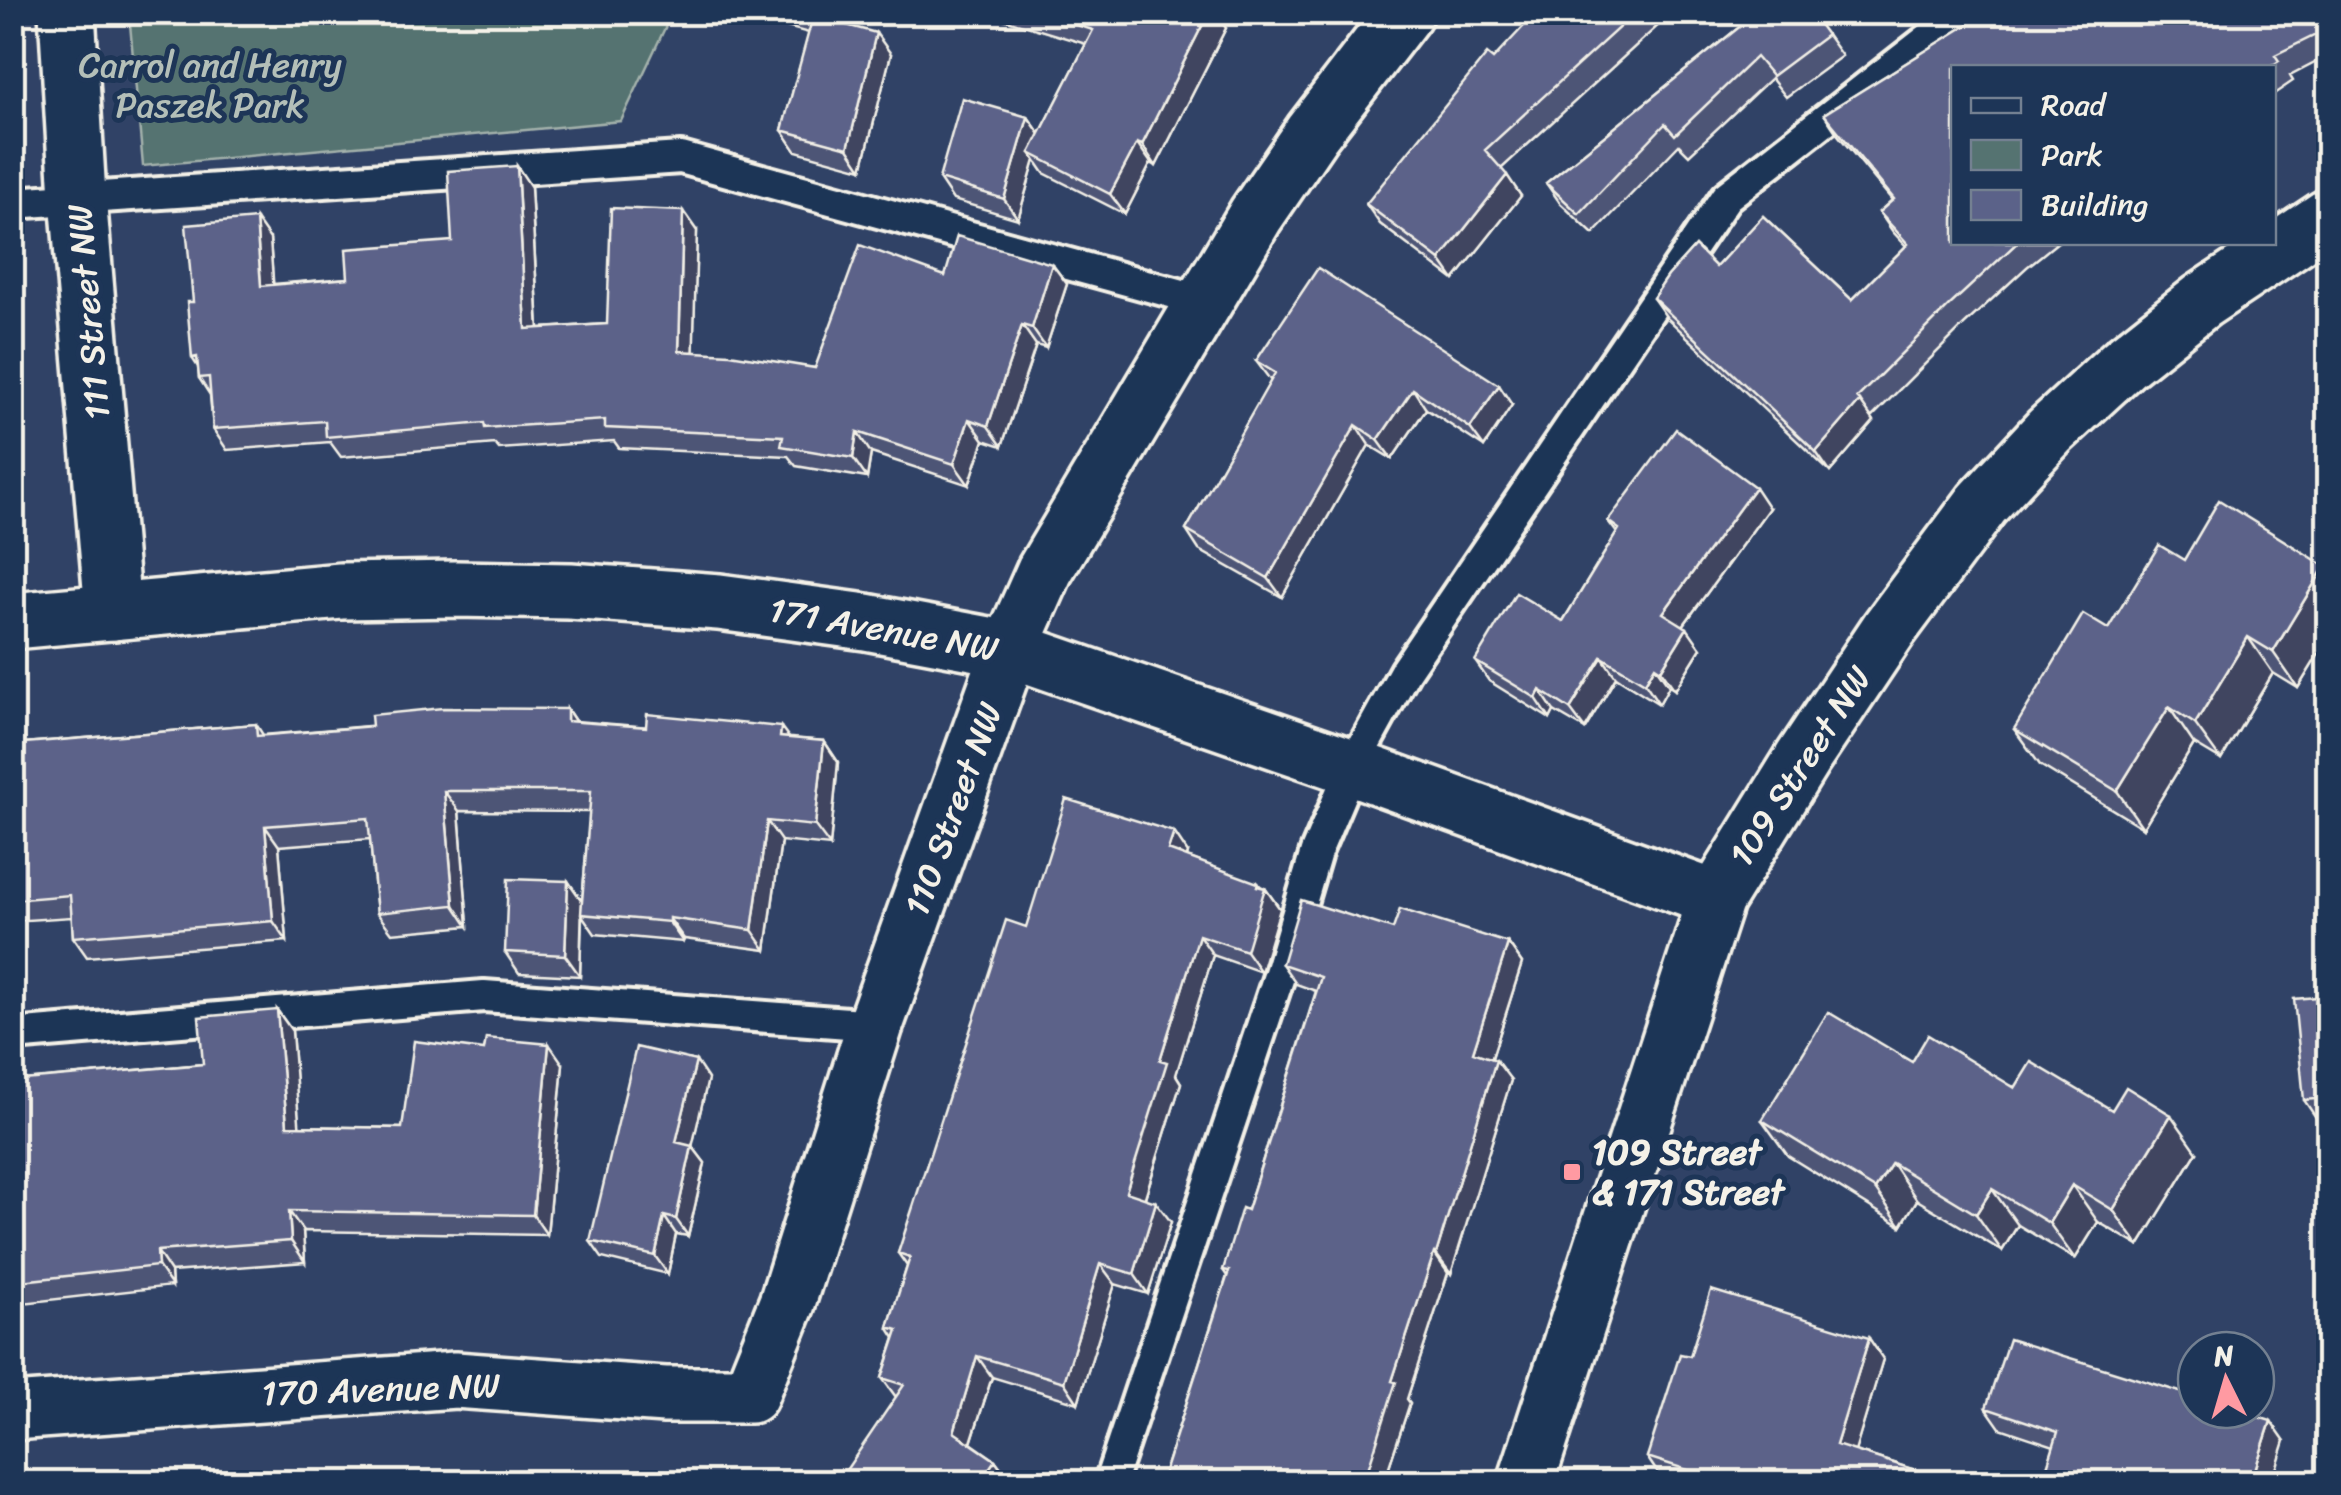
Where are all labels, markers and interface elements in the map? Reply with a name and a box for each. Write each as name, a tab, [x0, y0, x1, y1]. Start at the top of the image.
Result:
park label: Carrol and Henry Paszek Park	[78, 34, 342, 136]
legend	[1951, 65, 2276, 245]
text: Road	[2041, 78, 2108, 132]
text: Park	[2041, 128, 2103, 182]
text: Building	[2041, 178, 2148, 232]
street label: 111 Street NW	[48, 201, 128, 423]
street label: 171 Avenue NW	[765, 578, 1004, 680]
street label: 109 Street NW	[1711, 652, 1889, 879]
street label: 110 Street NW	[886, 693, 1021, 925]
place label: 109 Street & 171 Street	[1592, 1121, 1786, 1223]
marker: 109 Street & 171 Street	[1561, 1161, 1583, 1183]
north arrow	[2176, 1330, 2276, 1430]
text: N	[2211, 1330, 2236, 1381]
street label: 170 Avenue NW	[261, 1354, 502, 1424]

